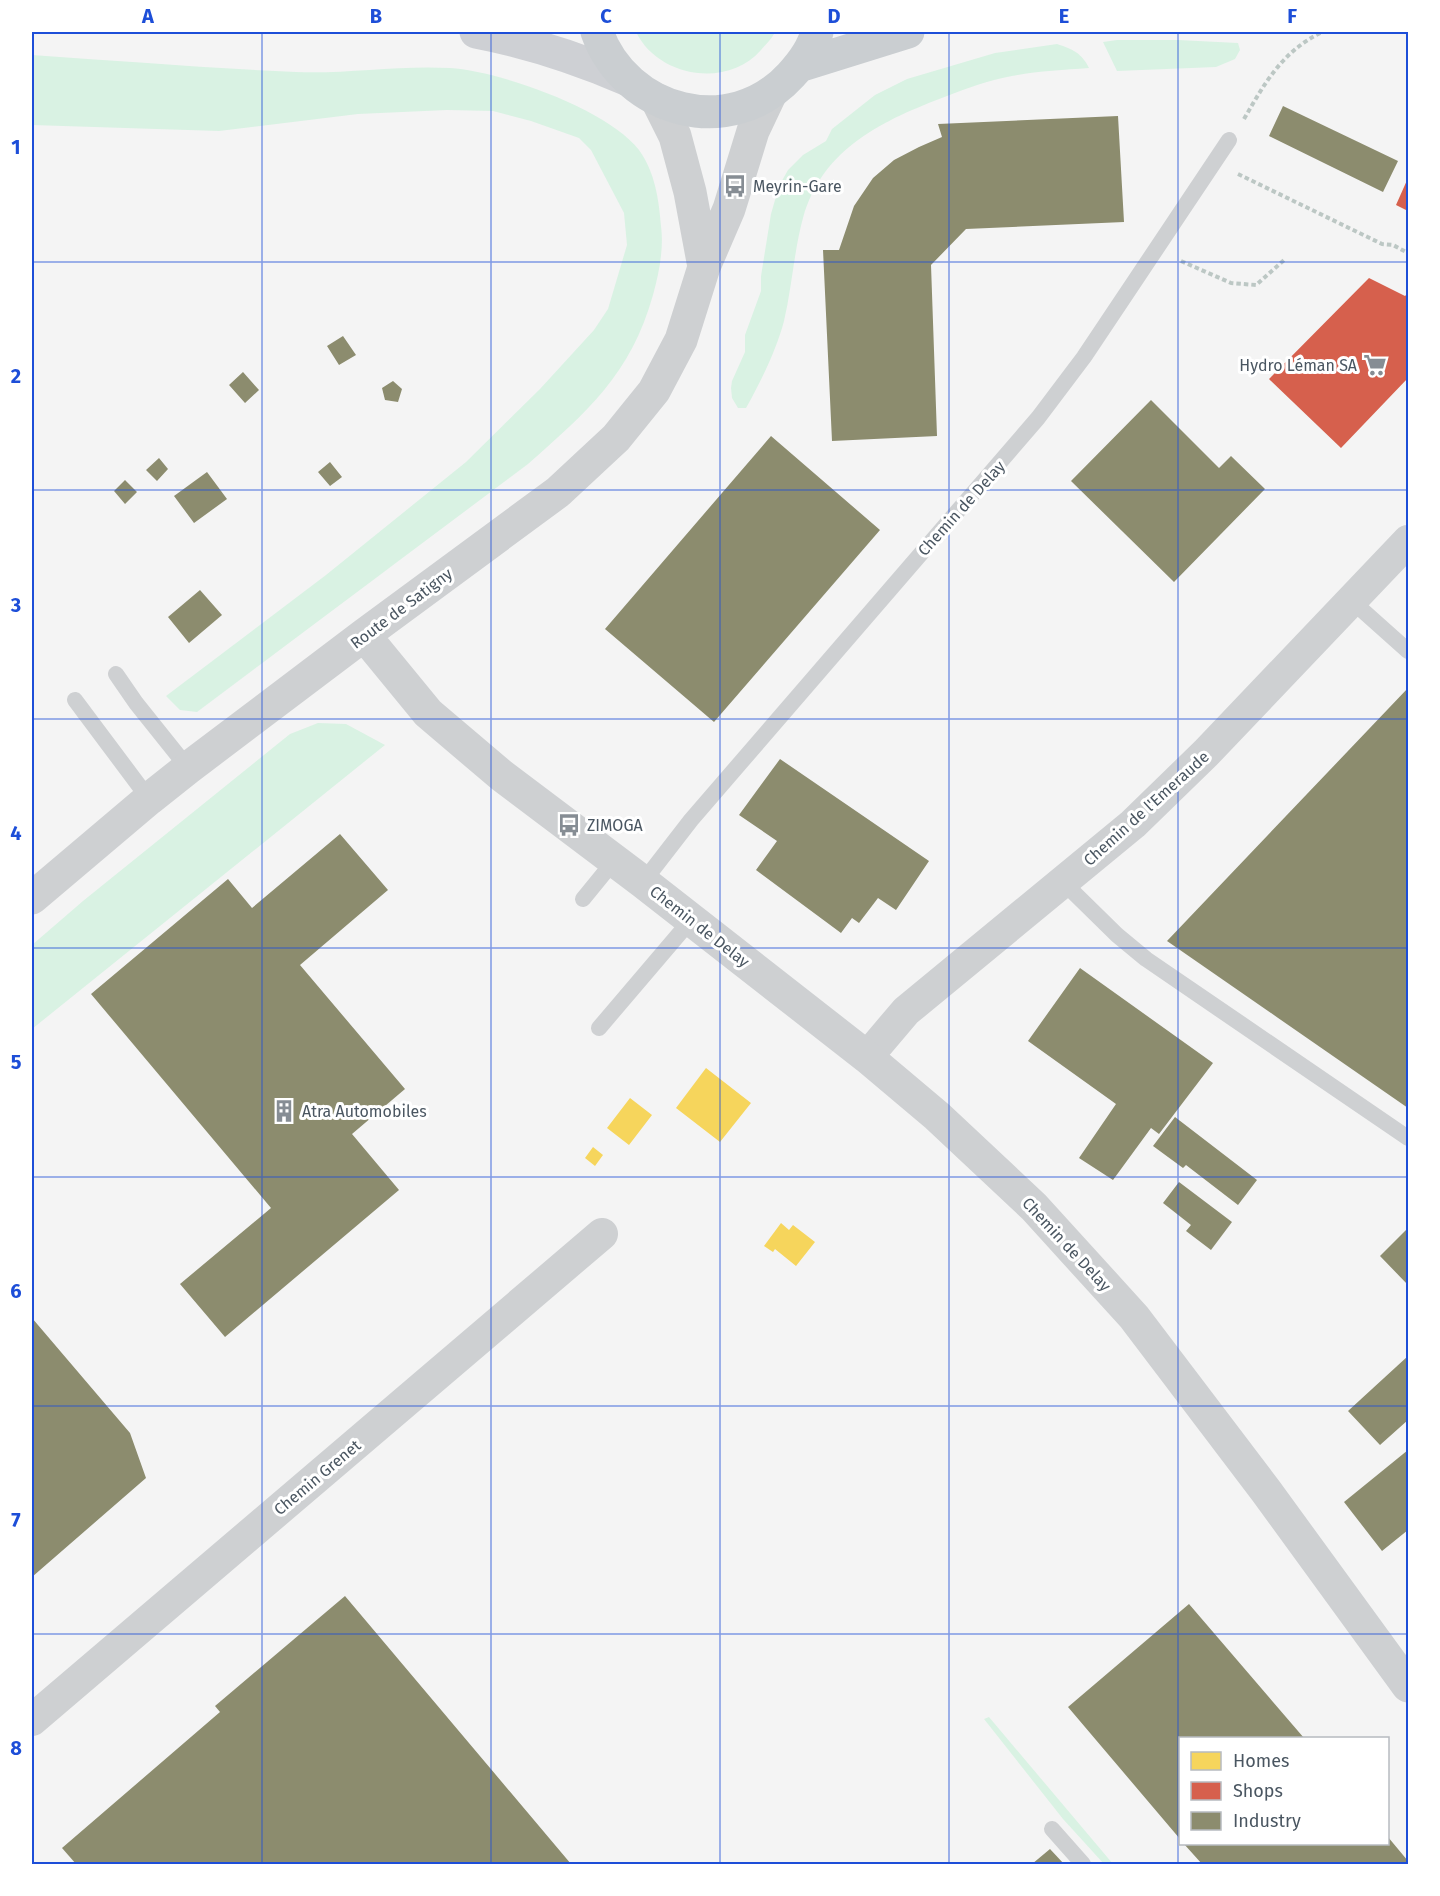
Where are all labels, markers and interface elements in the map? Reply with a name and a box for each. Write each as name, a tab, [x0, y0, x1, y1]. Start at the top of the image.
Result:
text: A	[141, 4, 155, 28]
text: B	[370, 4, 382, 28]
text: C	[600, 4, 612, 28]
text: D	[827, 4, 841, 28]
text: E	[1059, 4, 1069, 28]
text: F	[1287, 4, 1297, 28]
text: 1	[11, 135, 21, 159]
bus stop icon: Meyrin-Gare	[722, 173, 748, 199]
place label: Meyrin-Gare	[753, 177, 842, 196]
supermarket icon: Hydro Léman SA	[1362, 352, 1388, 378]
place label: Hydro Léman SA	[1239, 356, 1358, 375]
text: 2	[11, 364, 21, 388]
street label: Chemin de Delay	[914, 457, 1009, 560]
street label: Route de Satigny	[347, 564, 456, 653]
text: 3	[10, 593, 21, 617]
street label: Chemin de l'Emeraude	[1080, 747, 1213, 870]
bus stop icon: ZIMOGA	[556, 812, 582, 838]
place label: ZIMOGA	[587, 816, 644, 835]
text: 4	[10, 821, 22, 845]
street label: Chemin de Delay	[646, 882, 753, 971]
text: 5	[11, 1050, 22, 1074]
building icon: Atra Automobiles	[271, 1098, 297, 1124]
place label: Atra Automobiles	[302, 1102, 427, 1121]
street label: Chemin de Delay	[1018, 1194, 1115, 1295]
text: 6	[10, 1279, 22, 1303]
street label: Chemin Grenet	[270, 1436, 365, 1519]
text: 7	[11, 1508, 21, 1532]
text: 8	[10, 1736, 22, 1760]
legend	[1179, 1737, 1389, 1845]
text: Homes	[1233, 1750, 1289, 1772]
text: Shops	[1233, 1780, 1283, 1802]
text: Industry	[1233, 1810, 1301, 1832]

